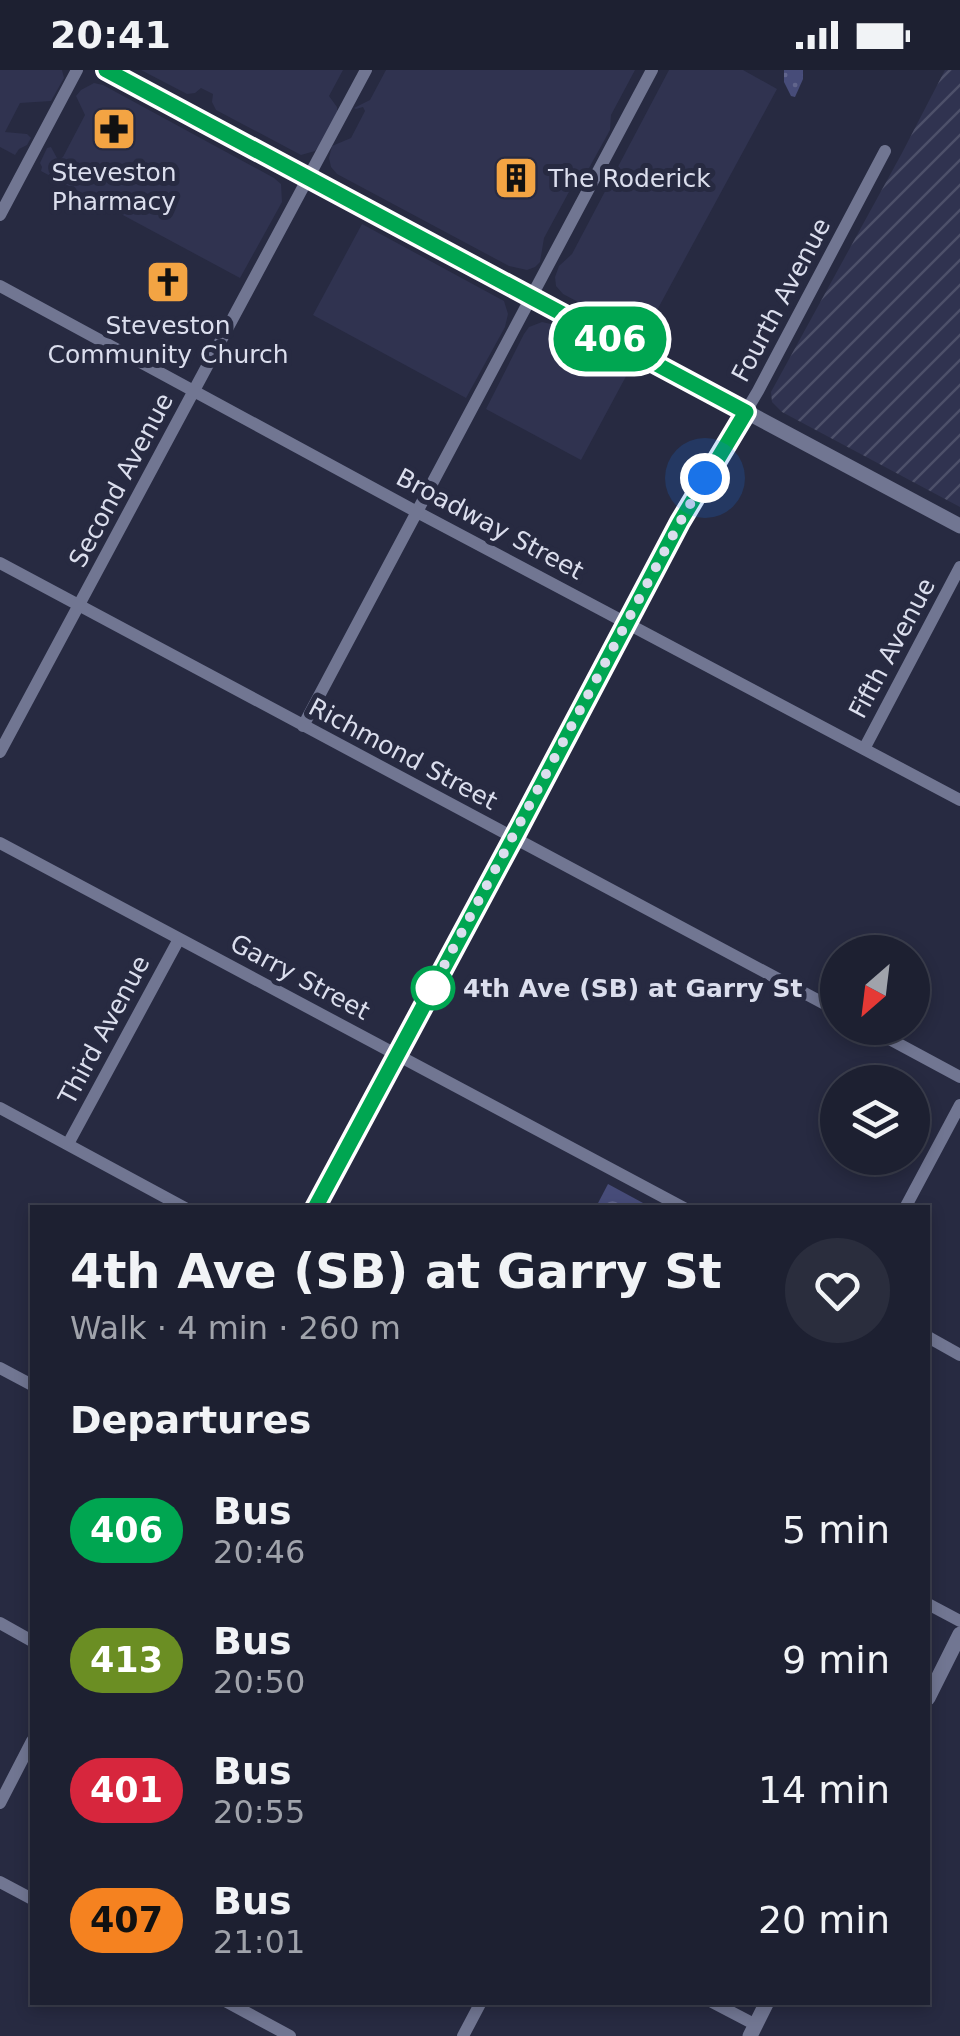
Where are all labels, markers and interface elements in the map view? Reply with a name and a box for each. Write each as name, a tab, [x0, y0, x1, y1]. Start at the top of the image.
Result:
text: 20:41	[50, 13, 171, 57]
pharmacy icon: Steveston Pharmacy	[91, 106, 137, 152]
building icon: The Roderick	[493, 155, 539, 201]
place label: Steveston Pharmacy	[51, 158, 177, 216]
place label: The Roderick	[547, 164, 711, 193]
street label: Fourth Avenue	[726, 213, 836, 387]
church icon: Steveston Community Church	[145, 259, 191, 305]
line badge: 406	[552, 306, 668, 372]
place label: Steveston Community Church	[47, 311, 289, 369]
text: 406	[573, 319, 647, 359]
street label: Second Avenue	[63, 388, 179, 572]
your location	[680, 453, 730, 503]
street label: Broadway Street	[391, 462, 589, 586]
street label: Fifth Avenue	[843, 573, 941, 723]
street label: Richmond Street	[304, 692, 502, 816]
street label: Garry Street	[225, 928, 375, 1026]
north arrow	[820, 935, 930, 1045]
map controls	[820, 935, 930, 1175]
street label: Third Avenue	[52, 951, 155, 1110]
marker: 4th Ave (SB) at Garry St	[412, 967, 454, 1009]
place label: 4th Ave (SB) at Garry St	[463, 974, 802, 1003]
button: layers	[820, 1065, 930, 1175]
button: heart	[785, 1238, 890, 1343]
text: 4th Ave (SB) at Garry St	[70, 1243, 722, 1299]
text: Walk · 4 min · 260 m	[70, 1309, 401, 1347]
text: Departures	[70, 1398, 311, 1442]
text: Bus	[213, 1489, 292, 1533]
text: 5 min	[782, 1508, 890, 1552]
text: 406	[90, 1510, 163, 1550]
text: 20:46	[213, 1533, 305, 1571]
text: Bus	[213, 1619, 292, 1663]
text: 9 min	[782, 1638, 890, 1682]
text: 413	[90, 1640, 163, 1680]
text: 20:50	[213, 1663, 305, 1701]
text: Bus	[213, 1749, 292, 1793]
text: 14 min	[758, 1768, 890, 1812]
text: 401	[90, 1770, 163, 1810]
text: 20:55	[213, 1793, 305, 1831]
text: Bus	[213, 1879, 292, 1923]
text: 20 min	[758, 1898, 890, 1942]
text: 407	[90, 1900, 163, 1940]
text: 21:01	[213, 1923, 305, 1961]

